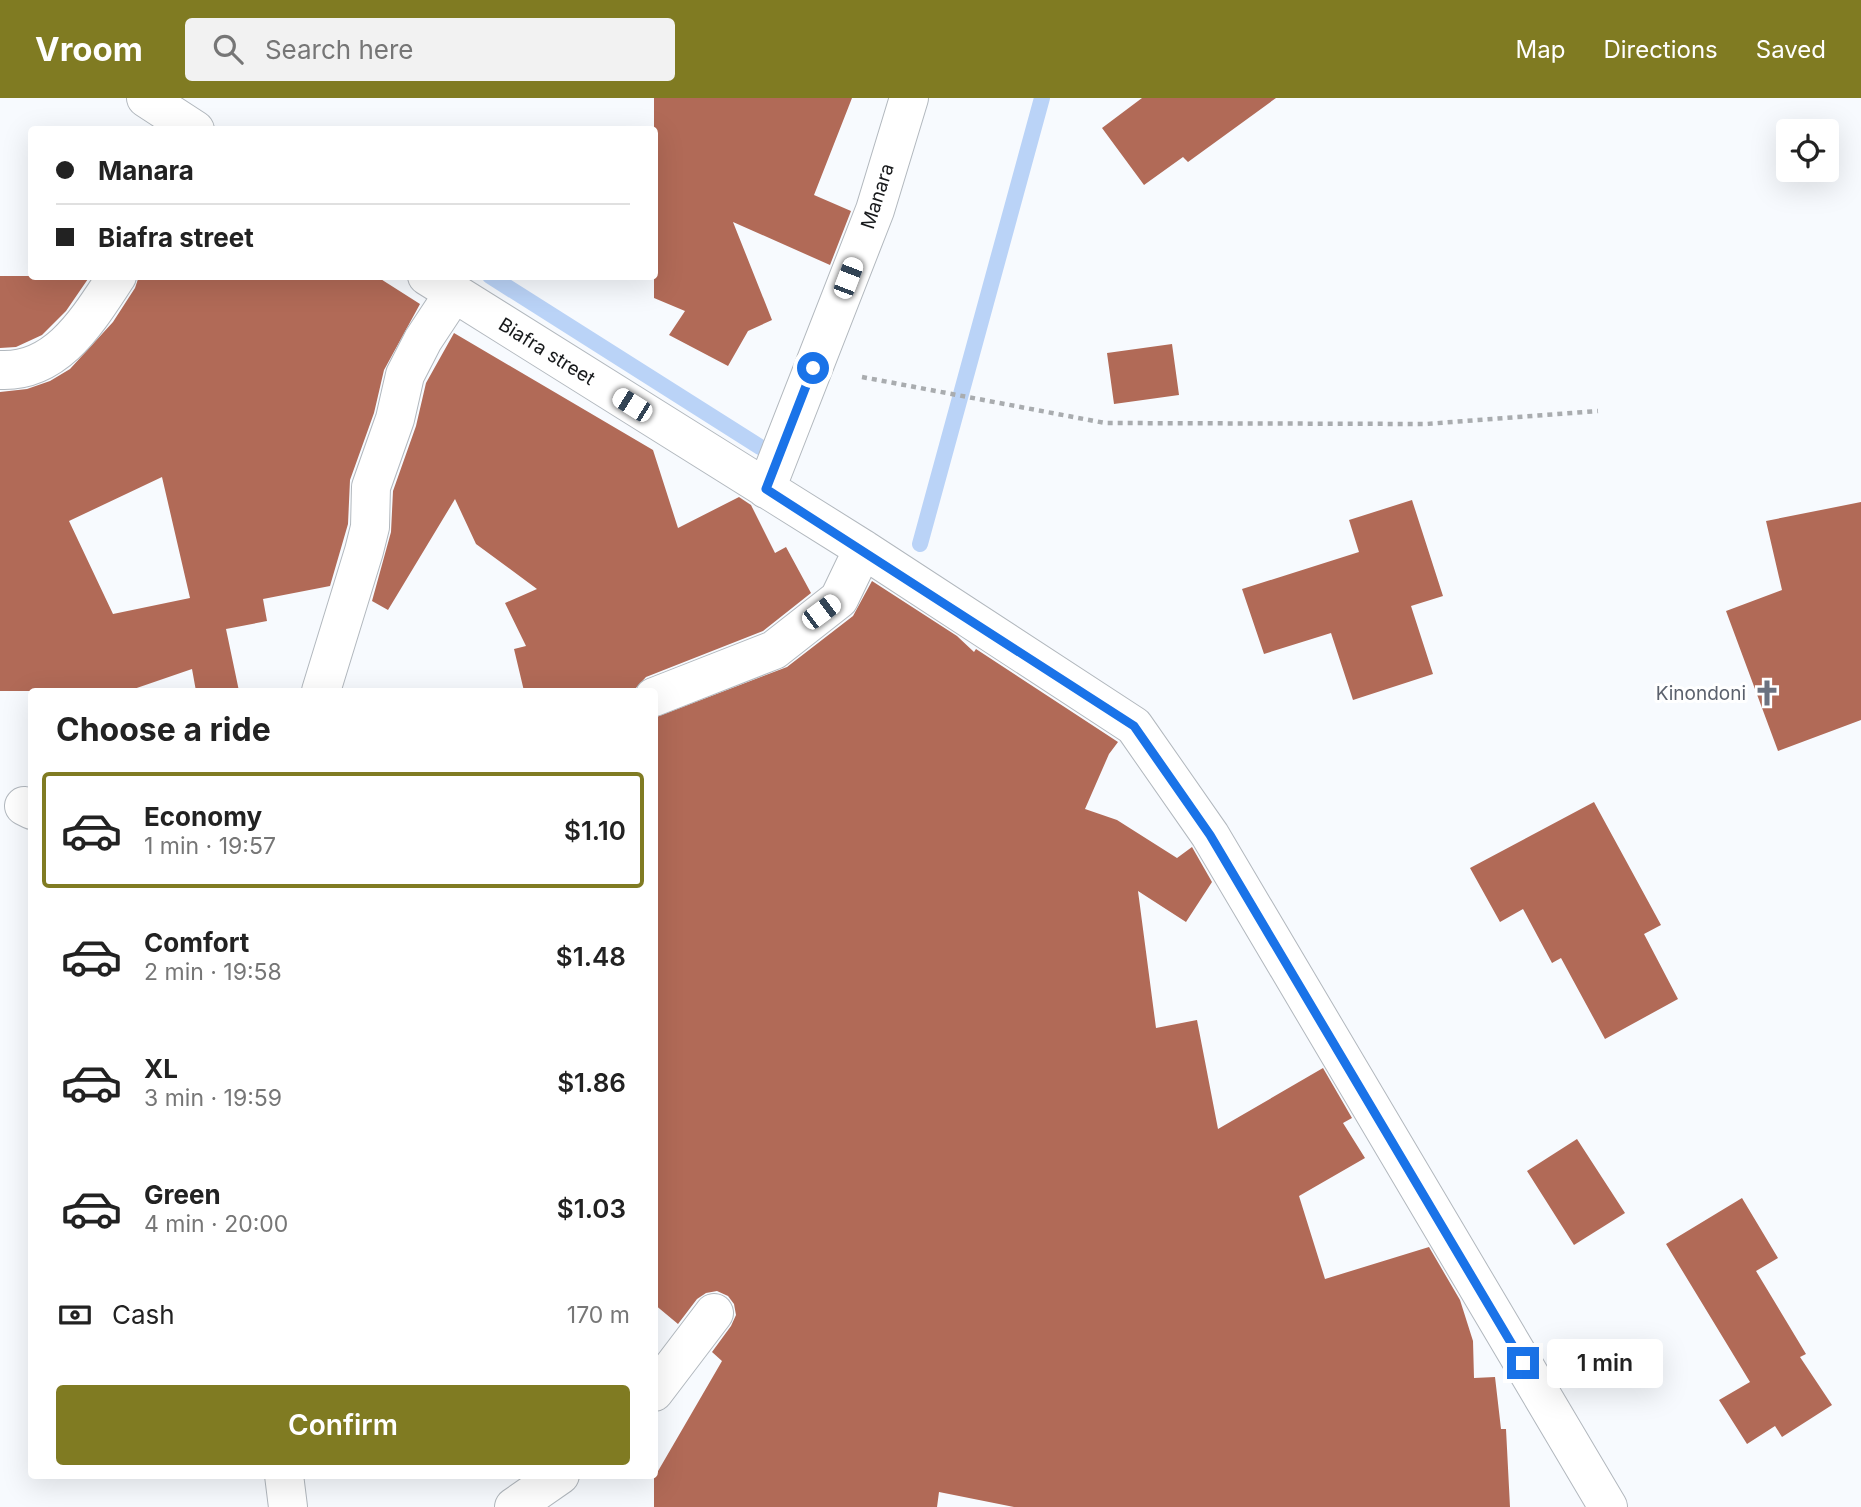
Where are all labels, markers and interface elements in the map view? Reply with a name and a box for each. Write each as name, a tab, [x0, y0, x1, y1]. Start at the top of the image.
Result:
search box	[185, 18, 675, 81]
text: Vroom	[35, 29, 143, 69]
icon: search	[209, 30, 247, 68]
text: Search here	[265, 34, 414, 65]
text: Map	[1516, 35, 1565, 64]
text: Directions	[1603, 35, 1718, 64]
text: Saved	[1756, 35, 1826, 64]
map controls	[1776, 119, 1839, 182]
button: locate	[1776, 119, 1839, 182]
text: Manara	[98, 155, 194, 186]
street label: Manara	[856, 160, 899, 232]
text: Biafra street	[98, 222, 254, 253]
car	[831, 255, 866, 301]
street label: Biafra street	[494, 313, 599, 390]
route start	[797, 352, 829, 384]
car	[609, 385, 656, 425]
car	[798, 591, 845, 633]
church icon: Kinondoni	[1752, 678, 1782, 708]
place label: Kinondoni	[1656, 682, 1746, 705]
text: Choose a ride	[56, 710, 271, 749]
icon: car	[60, 799, 123, 862]
text: Economy	[144, 801, 262, 832]
text: $1.10	[564, 815, 626, 846]
text: 1 min · 19:57	[144, 832, 276, 860]
icon: car	[60, 925, 123, 988]
text: Comfort	[144, 927, 249, 958]
text: $1.48	[556, 941, 626, 972]
text: 2 min · 19:58	[144, 958, 282, 986]
icon: car	[60, 1051, 123, 1114]
text: XL	[144, 1053, 178, 1084]
text: $1.86	[557, 1067, 626, 1098]
text: 3 min · 19:59	[144, 1084, 282, 1112]
icon: car	[60, 1177, 123, 1240]
text: Green	[144, 1179, 221, 1210]
text: $1.03	[557, 1193, 626, 1224]
text: 4 min · 20:00	[144, 1210, 288, 1238]
icon: cash	[56, 1296, 94, 1334]
text: Cash	[112, 1299, 175, 1330]
text: 170 m	[567, 1301, 630, 1329]
callout: 1 min	[1548, 1338, 1663, 1388]
route end	[1507, 1347, 1539, 1379]
text: 1 min	[1577, 1349, 1633, 1377]
button: Confirm	[56, 1385, 630, 1465]

